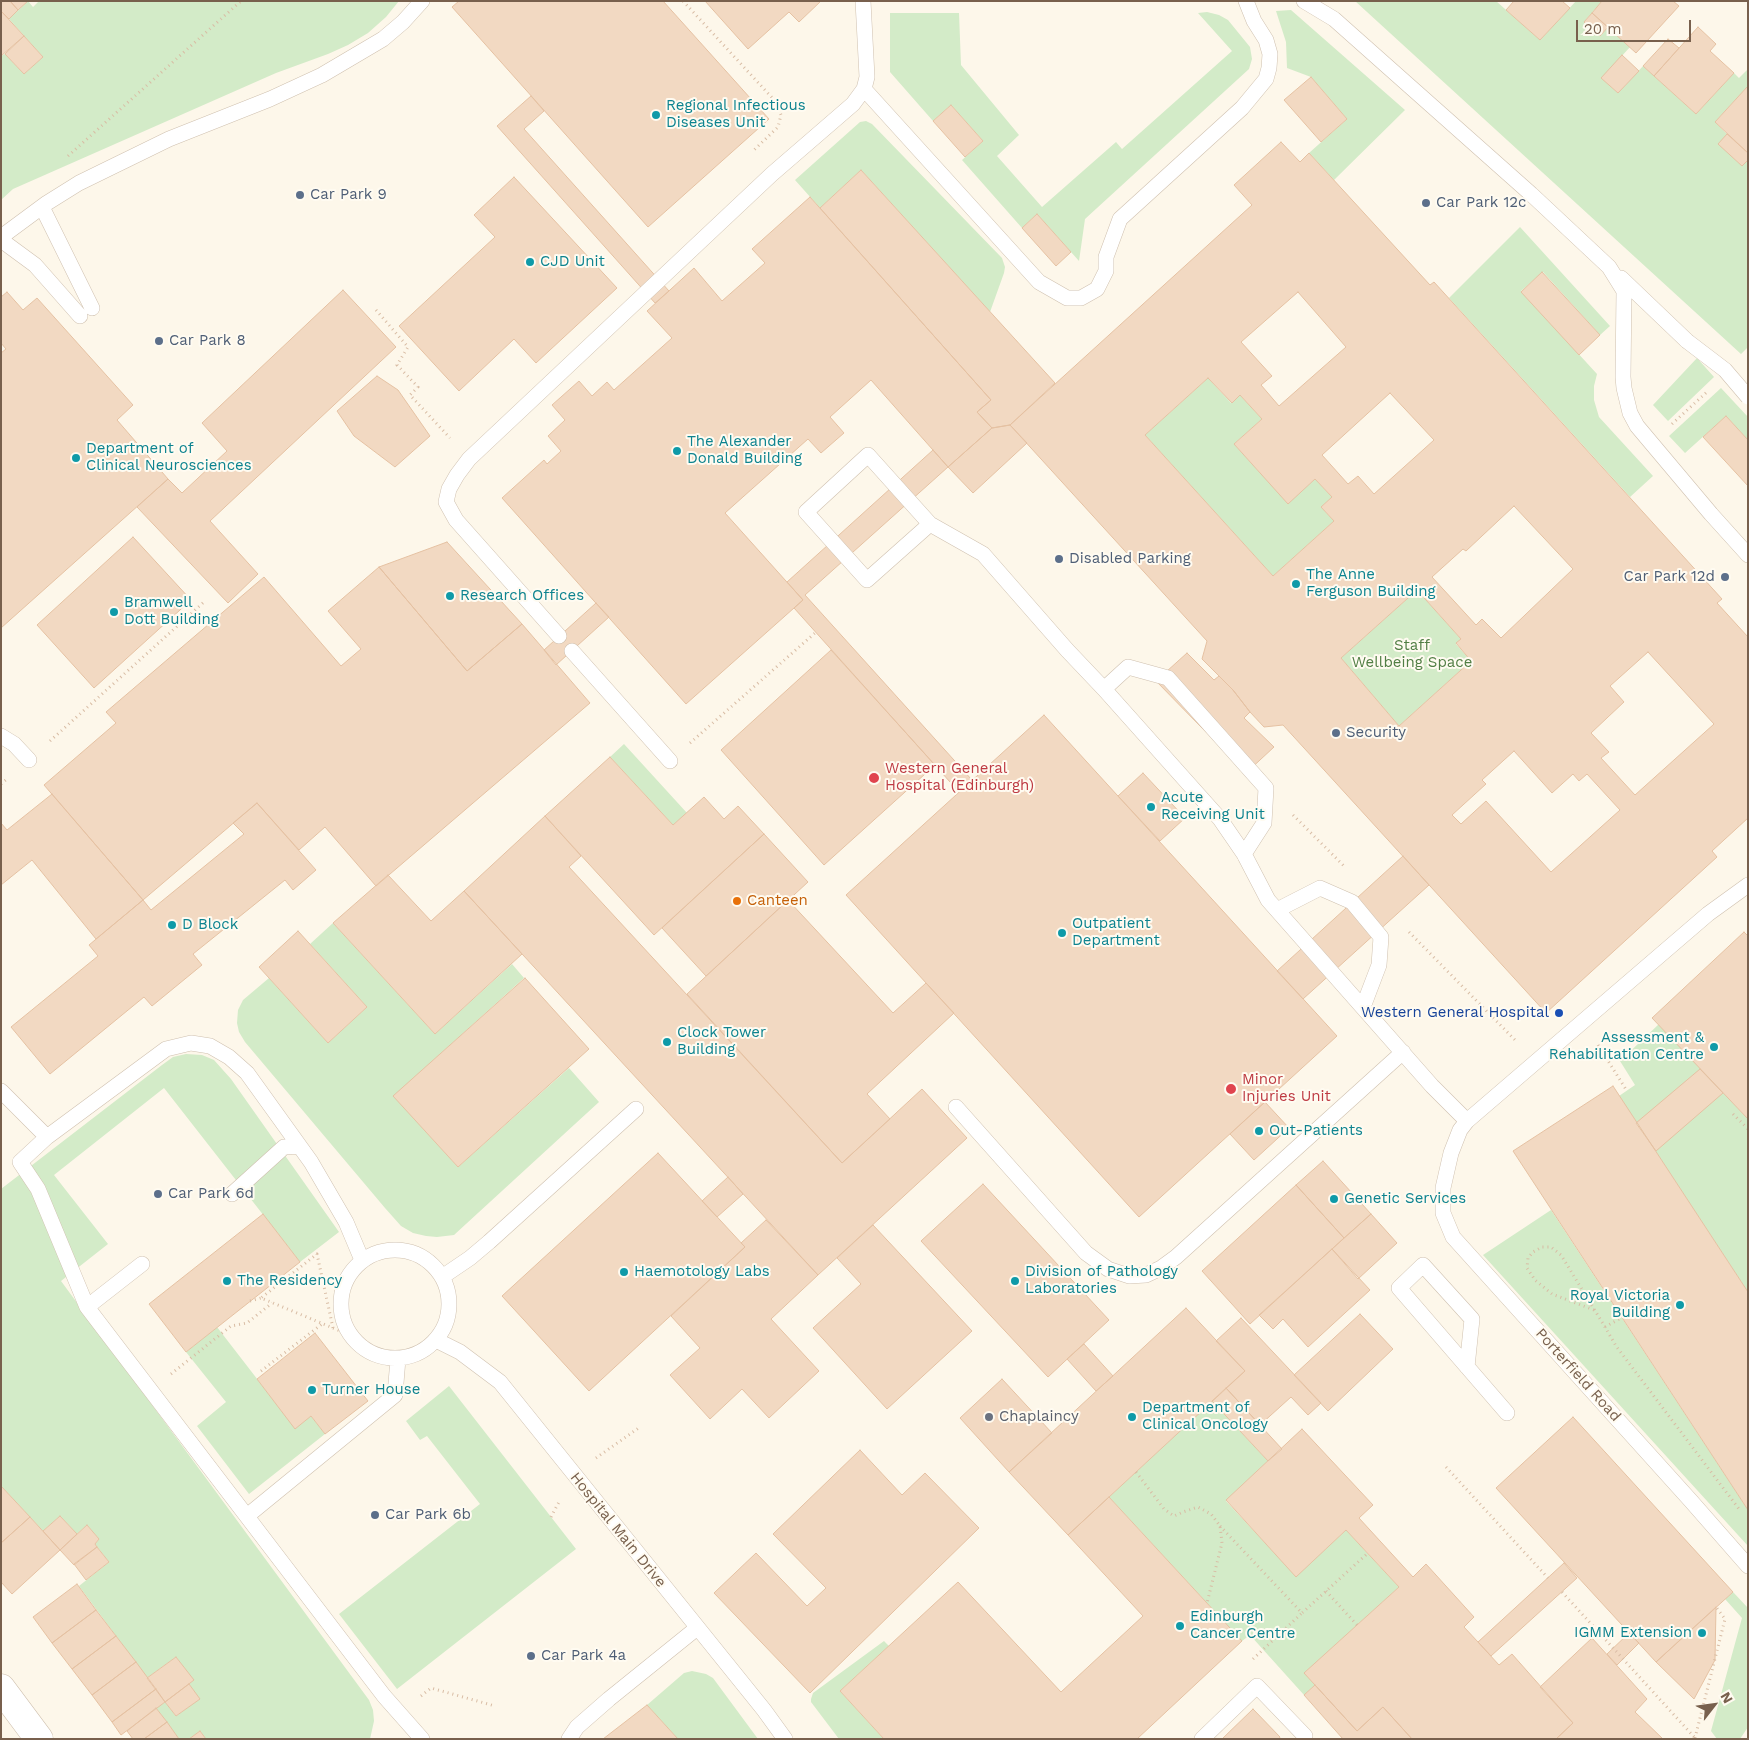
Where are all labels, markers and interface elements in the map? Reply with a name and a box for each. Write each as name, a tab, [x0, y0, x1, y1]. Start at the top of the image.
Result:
scale bar	[1579, 10, 1694, 42]
text: 20 m	[1584, 20, 1622, 38]
place label: Regional Infectious Diseases Unit	[666, 97, 806, 132]
marker: Regional Infectious Diseases Unit	[650, 109, 662, 121]
place label: Car Park 9	[310, 186, 387, 204]
marker: Car Park 9	[294, 189, 306, 201]
place label: Car Park 12c	[1436, 194, 1526, 212]
marker: Car Park 12c	[1420, 197, 1432, 209]
place label: CJD Unit	[540, 253, 605, 271]
marker: CJD Unit	[524, 256, 536, 268]
place label: Car Park 8	[169, 332, 246, 350]
marker: Car Park 8	[153, 335, 165, 347]
place label: The Alexander Donald Building	[687, 433, 802, 468]
place label: Department of Clinical Neurosciences	[86, 440, 252, 475]
marker: The Alexander Donald Building	[671, 445, 683, 457]
marker: Department of Clinical Neurosciences	[70, 452, 82, 464]
place label: Disabled Parking	[1069, 550, 1191, 568]
marker: Disabled Parking	[1053, 553, 1065, 565]
place label: The Anne Ferguson Building	[1306, 566, 1436, 601]
place label: Car Park 12d	[1624, 568, 1715, 586]
marker: Car Park 12d	[1719, 571, 1731, 583]
marker: The Anne Ferguson Building	[1290, 578, 1302, 590]
place label: Research Offices	[460, 587, 584, 605]
marker: Research Offices	[444, 590, 456, 602]
place label: Bramwell Dott Building	[124, 594, 219, 629]
marker: Bramwell Dott Building	[108, 606, 120, 618]
park label: Staff Wellbeing Space	[1352, 637, 1472, 672]
place label: Security	[1346, 724, 1406, 742]
marker: Security	[1330, 727, 1342, 739]
place label: Western General Hospital (Edinburgh)	[885, 760, 1034, 795]
marker: Western General Hospital (Edinburgh)	[867, 771, 881, 785]
place label: Acute Receiving Unit	[1161, 789, 1265, 824]
marker: Acute Receiving Unit	[1145, 801, 1157, 813]
place label: Canteen	[747, 892, 808, 910]
marker: Canteen	[731, 895, 743, 907]
place label: Outpatient Department	[1072, 915, 1160, 950]
place label: D Block	[182, 916, 238, 934]
marker: D Block	[166, 919, 178, 931]
marker: Outpatient Department	[1056, 927, 1068, 939]
place label: Western General Hospital	[1361, 1004, 1549, 1022]
marker: Western General Hospital	[1553, 1007, 1565, 1019]
place label: Clock Tower Building	[677, 1024, 766, 1059]
place label: Assessment & Rehabilitation Centre	[1549, 1029, 1704, 1064]
marker: Clock Tower Building	[661, 1036, 673, 1048]
marker: Assessment & Rehabilitation Centre	[1708, 1041, 1720, 1053]
place label: Minor Injuries Unit	[1242, 1071, 1331, 1106]
marker: Minor Injuries Unit	[1224, 1082, 1238, 1096]
place label: Out-Patients	[1269, 1122, 1363, 1140]
marker: Out-Patients	[1253, 1125, 1265, 1137]
place label: Car Park 6d	[168, 1185, 254, 1203]
marker: Car Park 6d	[152, 1188, 164, 1200]
place label: Genetic Services	[1344, 1190, 1466, 1208]
marker: Genetic Services	[1328, 1193, 1340, 1205]
place label: Haemotology Labs	[634, 1263, 770, 1281]
place label: Division of Pathology Laboratories	[1025, 1263, 1178, 1298]
marker: Haemotology Labs	[618, 1266, 630, 1278]
place label: The Residency	[237, 1272, 342, 1290]
marker: The Residency	[221, 1275, 233, 1287]
marker: Division of Pathology Laboratories	[1009, 1275, 1021, 1287]
place label: Royal Victoria Building	[1570, 1287, 1670, 1322]
marker: Royal Victoria Building	[1674, 1299, 1686, 1311]
street label: Porterfield Road	[1531, 1325, 1625, 1425]
place label: Turner House	[322, 1381, 420, 1399]
marker: Turner House	[306, 1384, 318, 1396]
place label: Department of Clinical Oncology	[1142, 1399, 1268, 1434]
place label: Chaplaincy	[999, 1408, 1079, 1426]
marker: Chaplaincy	[983, 1411, 995, 1423]
marker: Department of Clinical Oncology	[1126, 1411, 1138, 1423]
street label: Hospital Main Drive	[566, 1469, 670, 1591]
place label: Car Park 6b	[385, 1506, 471, 1524]
marker: Car Park 6b	[369, 1509, 381, 1521]
place label: Edinburgh Cancer Centre	[1190, 1608, 1295, 1643]
marker: Edinburgh Cancer Centre	[1174, 1620, 1186, 1632]
place label: IGMM Extension	[1574, 1624, 1692, 1642]
marker: IGMM Extension	[1696, 1627, 1708, 1639]
place label: Car Park 4a	[541, 1647, 626, 1665]
marker: Car Park 4a	[525, 1650, 537, 1662]
north arrow	[1689, 1680, 1739, 1730]
text: N	[1717, 1689, 1737, 1706]

